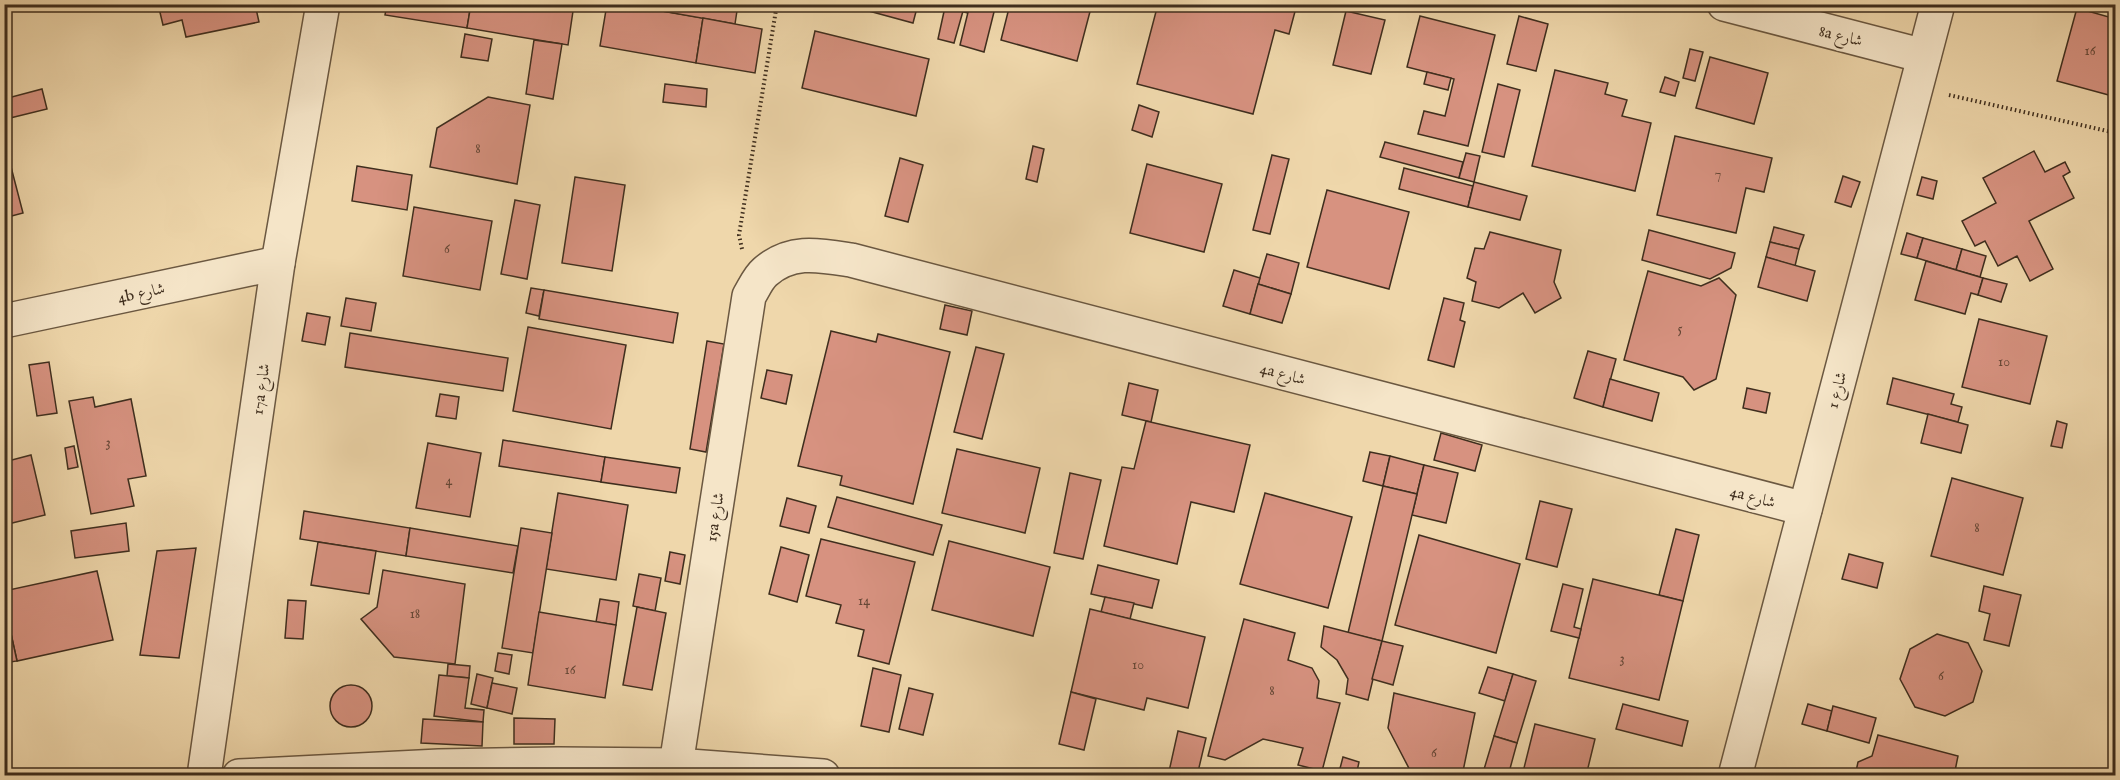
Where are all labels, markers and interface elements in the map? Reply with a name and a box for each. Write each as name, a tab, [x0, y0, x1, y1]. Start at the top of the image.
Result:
street label: 8a شارع	[1816, 22, 1865, 54]
house number: 16	[2084, 42, 2097, 60]
house number: 8	[475, 140, 481, 158]
house number: 7	[1715, 165, 1721, 183]
house number: 6	[444, 240, 451, 258]
street label: 4b شارع	[116, 279, 167, 311]
house number: 5	[1677, 320, 1683, 338]
house number: 10	[1998, 353, 2010, 371]
street label: 4a شارع	[1257, 359, 1307, 392]
street label: 17a شارع	[248, 362, 277, 417]
street label: شارع 1	[1823, 370, 1854, 412]
house number: 3	[105, 434, 111, 452]
house number: 4	[446, 472, 453, 490]
street label: 4a شارع	[1727, 482, 1777, 515]
street label: 15a شارع	[702, 491, 732, 544]
house number: 8	[1974, 519, 1980, 537]
house number: 14	[858, 592, 870, 610]
house number: 18	[410, 605, 420, 623]
house number: 3	[1619, 650, 1625, 668]
house number: 10	[1132, 656, 1144, 674]
house number: 16	[564, 661, 577, 679]
house number: 6	[1938, 667, 1945, 685]
house number: 8	[1269, 682, 1275, 700]
house number: 6	[1431, 744, 1438, 762]

